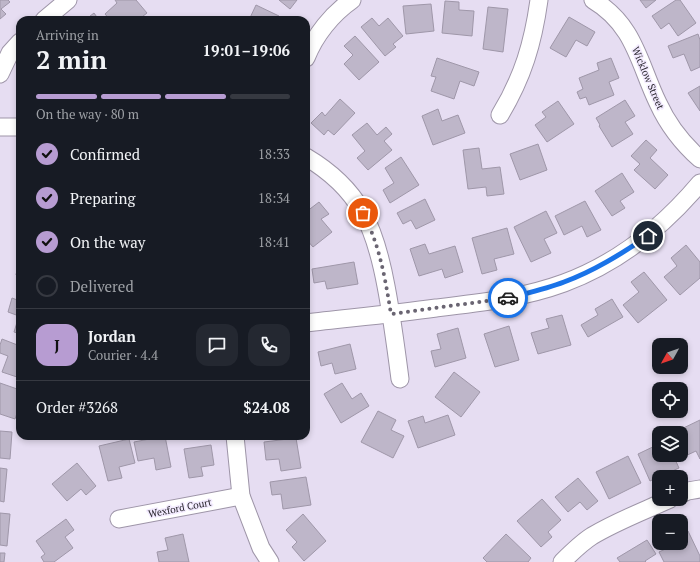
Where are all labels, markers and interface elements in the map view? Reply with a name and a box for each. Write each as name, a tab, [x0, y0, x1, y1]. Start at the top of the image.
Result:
text: Arriving in	[36, 26, 99, 44]
text: 19:01–19:06	[203, 40, 290, 60]
text: 2 min	[36, 42, 107, 76]
street label: Wicklow Street	[629, 45, 667, 112]
text: On the way · 80 m	[36, 105, 139, 123]
icon: check	[36, 143, 58, 165]
text: Confirmed	[70, 144, 140, 164]
text: 18:33	[258, 145, 290, 163]
icon: check	[36, 187, 58, 209]
text: Preparing	[70, 188, 135, 208]
text: 18:34	[258, 189, 290, 207]
pin	[346, 196, 380, 230]
icon: bag	[352, 202, 374, 224]
pin	[631, 219, 665, 253]
icon: home	[637, 225, 659, 247]
icon: check	[36, 231, 58, 253]
text: On the way	[70, 232, 145, 252]
text: 18:41	[258, 233, 290, 251]
text: Delivered	[70, 276, 134, 296]
courier	[488, 278, 528, 318]
icon: car	[497, 287, 519, 309]
button: chat	[196, 324, 238, 366]
button: phone	[248, 324, 290, 366]
text: Jordan	[88, 326, 136, 346]
text: J	[54, 335, 60, 355]
north arrow	[652, 338, 688, 374]
map controls	[652, 338, 688, 550]
text: Courier · 4.4	[88, 346, 158, 364]
button: locate	[652, 382, 688, 418]
text: Order #3268	[36, 397, 118, 417]
text: $24.08	[243, 397, 290, 417]
button: layers	[652, 426, 688, 462]
button: +	[652, 470, 688, 506]
street label: Wexford Court	[147, 495, 213, 521]
button: −	[652, 514, 688, 550]

